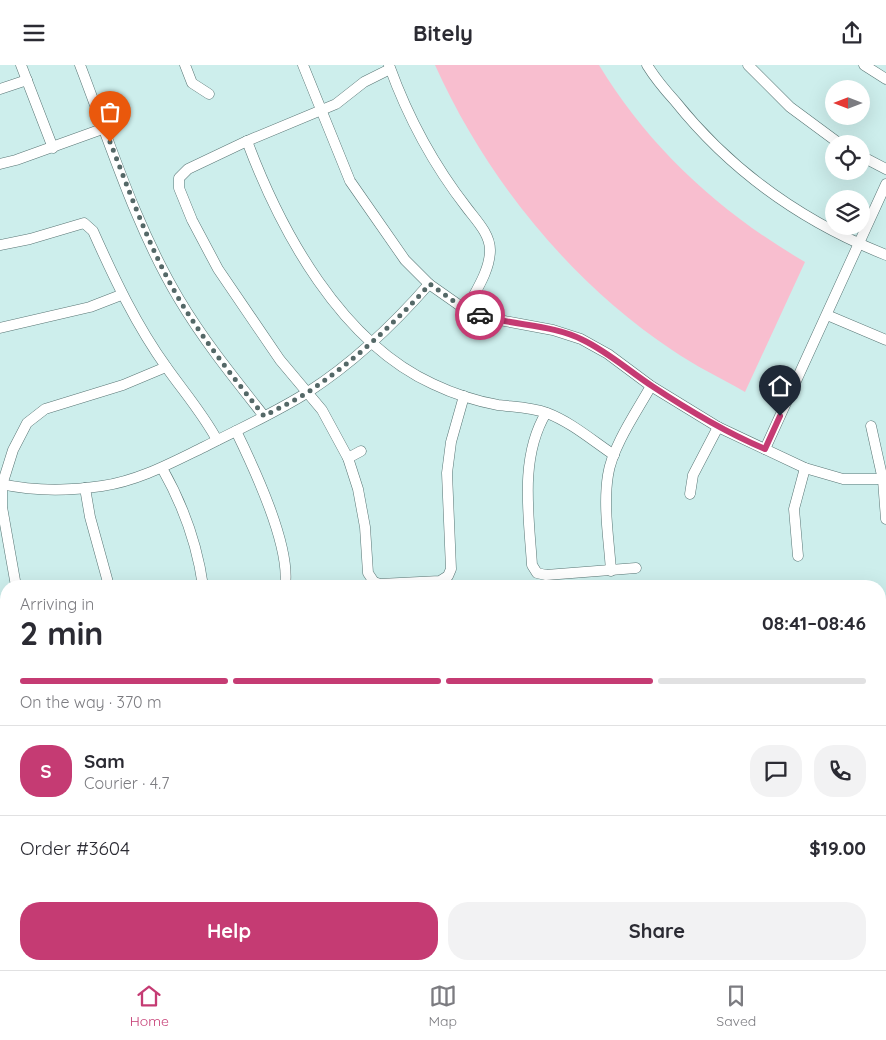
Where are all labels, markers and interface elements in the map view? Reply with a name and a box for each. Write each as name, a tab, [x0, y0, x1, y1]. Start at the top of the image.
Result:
icon: menu	[20, 19, 48, 47]
text: Bitely	[413, 19, 473, 47]
icon: share	[838, 19, 866, 47]
north arrow	[825, 80, 870, 125]
map controls	[825, 80, 870, 235]
pin	[89, 91, 131, 142]
icon: bag	[96, 98, 124, 126]
button: locate	[825, 135, 870, 180]
button: layers	[825, 190, 870, 235]
courier	[455, 290, 505, 340]
icon: car	[466, 301, 494, 329]
pin	[759, 365, 801, 416]
icon: home	[766, 372, 794, 400]
text: Arriving in	[20, 594, 94, 614]
text: 08:41–08:46	[762, 611, 866, 635]
text: 2 min	[20, 613, 103, 653]
text: On the way · 370 m	[20, 692, 162, 712]
button: chat	[750, 745, 802, 797]
button: phone	[814, 745, 866, 797]
text: Sam	[84, 749, 125, 773]
text: S	[40, 759, 52, 783]
text: Courier · 4.7	[84, 773, 169, 793]
text: Order #3604	[20, 836, 130, 860]
text: $19.00	[809, 836, 866, 860]
button: Help	[20, 902, 438, 960]
button: Share	[448, 902, 866, 960]
tab: Home	[130, 982, 169, 1030]
tab: Map	[428, 982, 457, 1030]
tab: Saved	[716, 982, 756, 1030]

